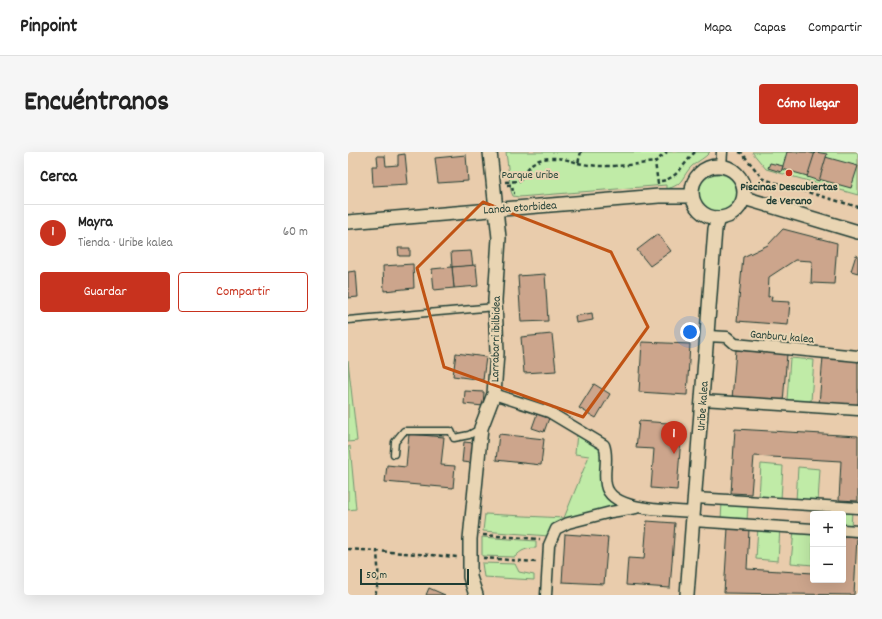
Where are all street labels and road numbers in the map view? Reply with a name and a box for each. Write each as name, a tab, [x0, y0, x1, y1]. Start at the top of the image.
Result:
street label: Landa etorbidea	[483, 197, 558, 220]
street label: Larrabarri ibilbidea	[487, 295, 506, 382]
street label: Ganburu kalea	[749, 326, 815, 349]
street label: Uribe kalea	[693, 380, 714, 432]

